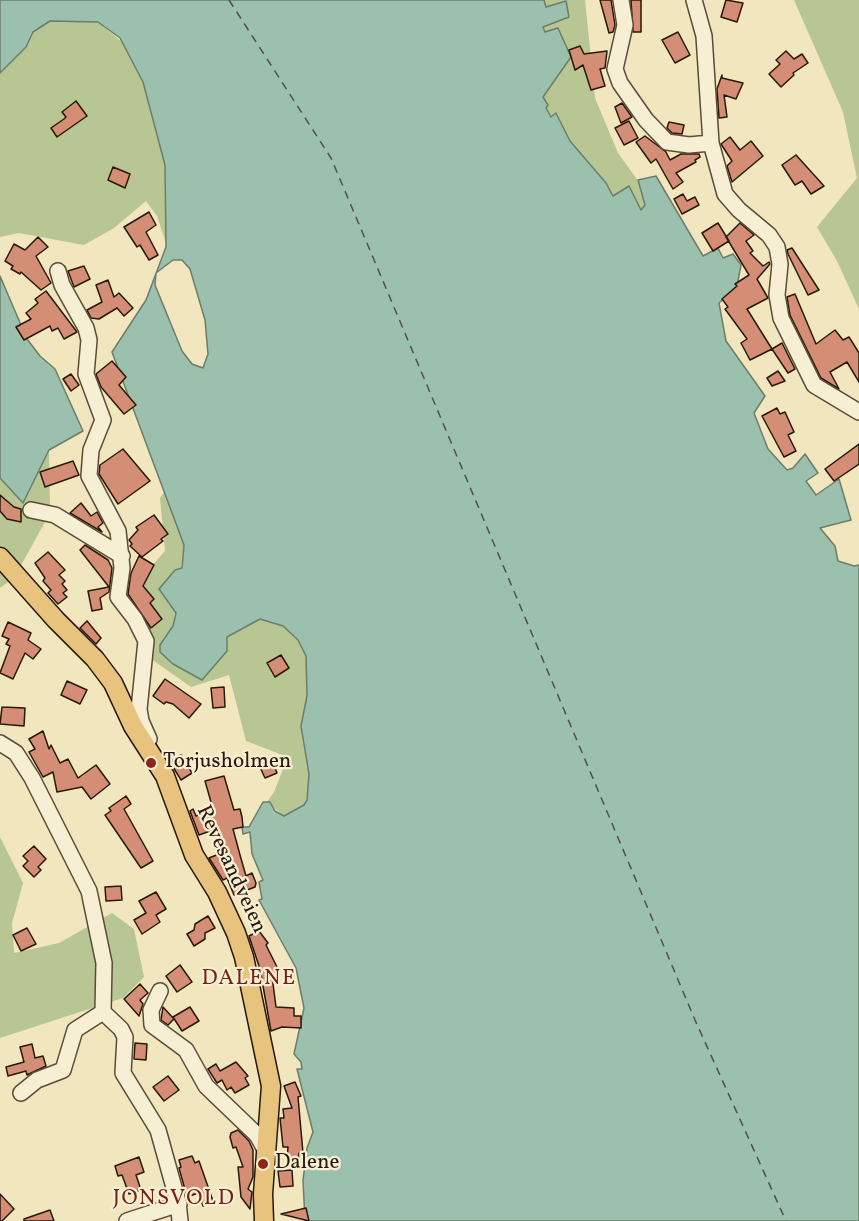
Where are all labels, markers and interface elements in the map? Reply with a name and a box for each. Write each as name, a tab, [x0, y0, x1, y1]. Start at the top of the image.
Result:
place label: Torjusholmen	[163, 750, 291, 776]
marker: Torjusholmen	[144, 756, 158, 770]
street label: Revesandveien	[189, 802, 271, 938]
district label: DALENE	[201, 967, 297, 993]
place label: Dalene	[275, 1151, 340, 1177]
marker: Dalene	[256, 1157, 270, 1171]
district label: JONSVOLD	[113, 1187, 235, 1213]

